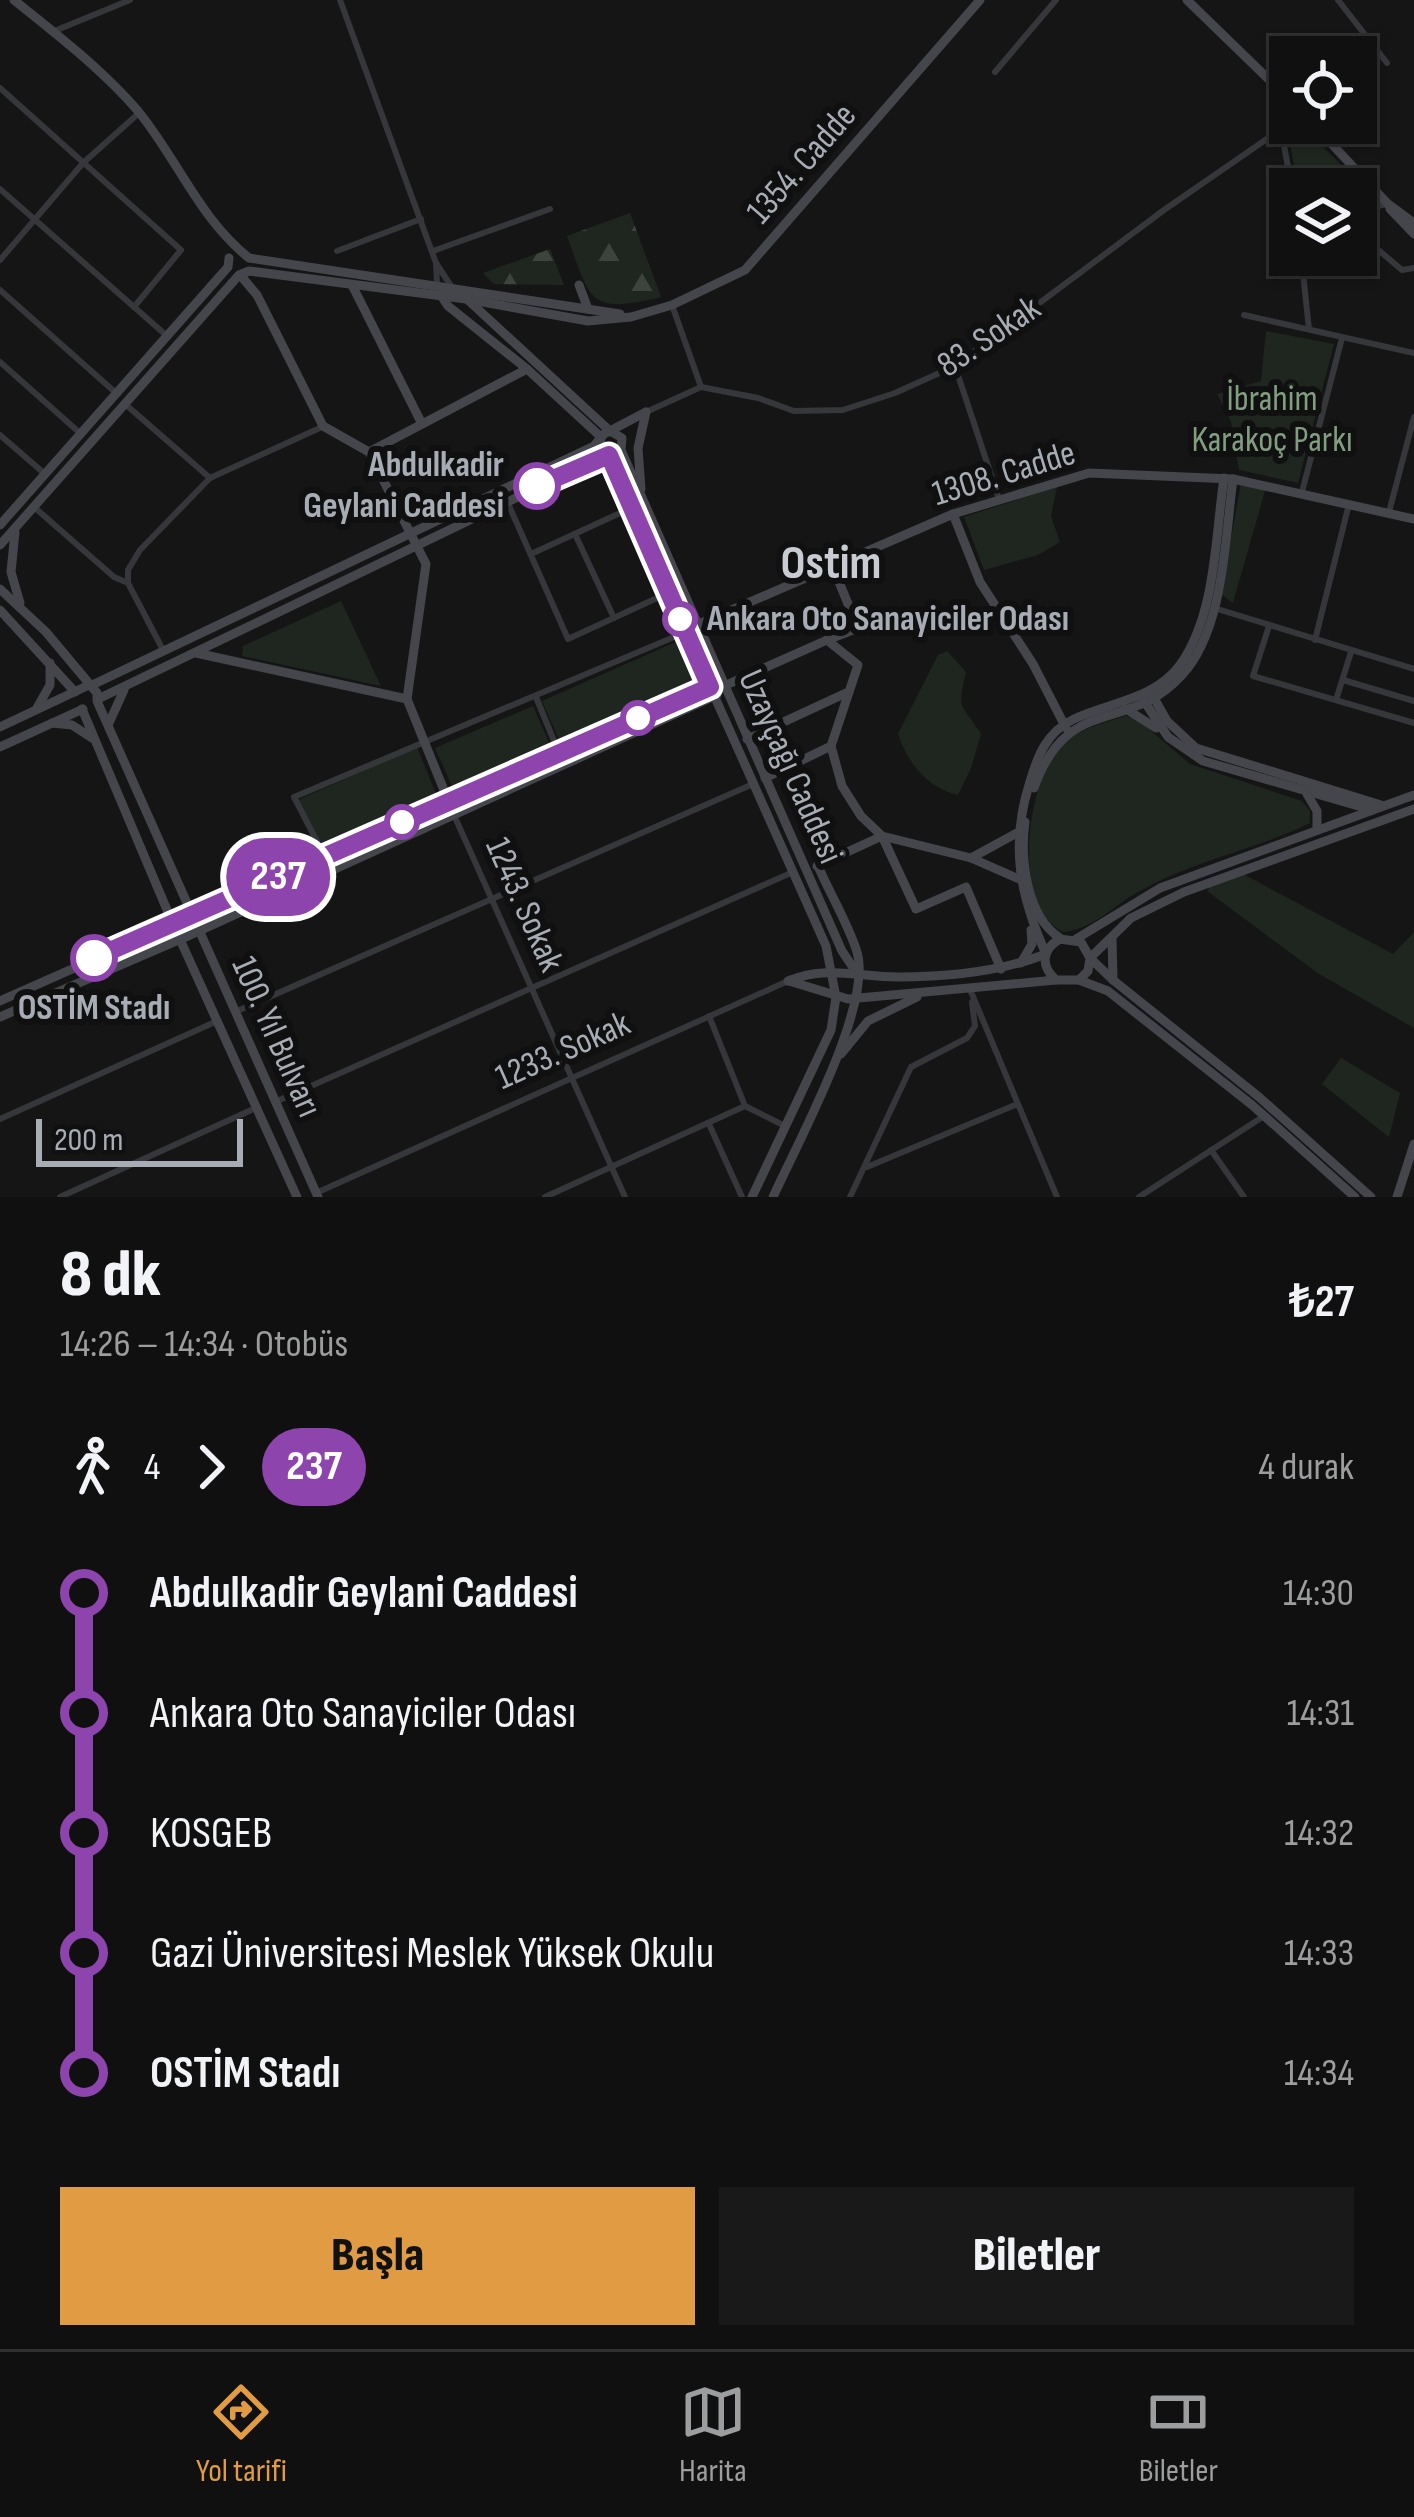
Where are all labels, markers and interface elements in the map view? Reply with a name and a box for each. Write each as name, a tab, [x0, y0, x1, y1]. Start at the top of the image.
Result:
map controls	[1269, 36, 1377, 276]
button: locate	[1269, 36, 1377, 144]
street label: 1354. Cadde	[738, 95, 866, 233]
button: layers	[1269, 168, 1377, 276]
street label: 83. Sokak	[929, 287, 1049, 387]
park label: İbrahim Karakoç Parkı	[1191, 378, 1353, 462]
street label: 1308. Cadde	[927, 432, 1081, 516]
place label: Abdulkadir Geylani Caddesi	[303, 444, 504, 528]
marker: Abdulkadir Geylani Caddesi	[515, 464, 559, 508]
district label: Ostim	[781, 535, 881, 592]
place label: Ankara Oto Sanayiciler Odası	[706, 598, 1069, 641]
marker: Ankara Oto Sanayiciler Odası	[664, 603, 696, 635]
street label: Uzayçağı Caddesi	[728, 664, 852, 870]
unlabelled marker	[622, 702, 654, 734]
unlabelled marker	[386, 806, 418, 838]
street label: 1243. Sokak	[475, 831, 573, 979]
line badge: 237	[209, 838, 347, 916]
text: 237	[250, 851, 306, 902]
marker: OSTİM Stadı	[72, 936, 116, 980]
street label: 100. Yıl Bulvarı	[222, 950, 330, 1124]
place label: OSTİM Stadı	[18, 987, 170, 1030]
street label: 1233. Sokak	[489, 1002, 637, 1100]
scale bar	[36, 1113, 243, 1166]
text: 200 m	[54, 1120, 123, 1160]
text: 8 dk	[60, 1236, 161, 1315]
text: ₺27	[1289, 1275, 1354, 1330]
text: 14:26 – 14:34 · Otobüs	[60, 1321, 348, 1368]
icon: walk	[60, 1434, 126, 1500]
icon: forward	[178, 1434, 244, 1500]
text: 237	[286, 1441, 342, 1492]
text: 4	[144, 1444, 160, 1491]
text: 4 durak	[1258, 1444, 1354, 1491]
text: Abdulkadir Geylani Caddesi	[150, 1566, 578, 1621]
text: 14:30	[1283, 1570, 1354, 1617]
text: Ankara Oto Sanayiciler Odası	[150, 1686, 576, 1741]
text: 14:31	[1287, 1690, 1354, 1737]
text: KOSGEB	[150, 1806, 272, 1861]
text: 14:32	[1284, 1810, 1354, 1857]
text: Gazi Üniversitesi Meslek Yüksek Okulu	[150, 1926, 714, 1981]
text: 14:33	[1284, 1930, 1354, 1977]
text: OSTİM Stadı	[150, 2046, 340, 2101]
text: 14:34	[1284, 2050, 1354, 2097]
button: Başla	[60, 2187, 695, 2325]
button: Biletler	[719, 2187, 1354, 2325]
tab: Yol tarifi	[196, 2379, 287, 2491]
tab: Harita	[679, 2379, 747, 2491]
tab: Biletler	[1139, 2379, 1218, 2491]

